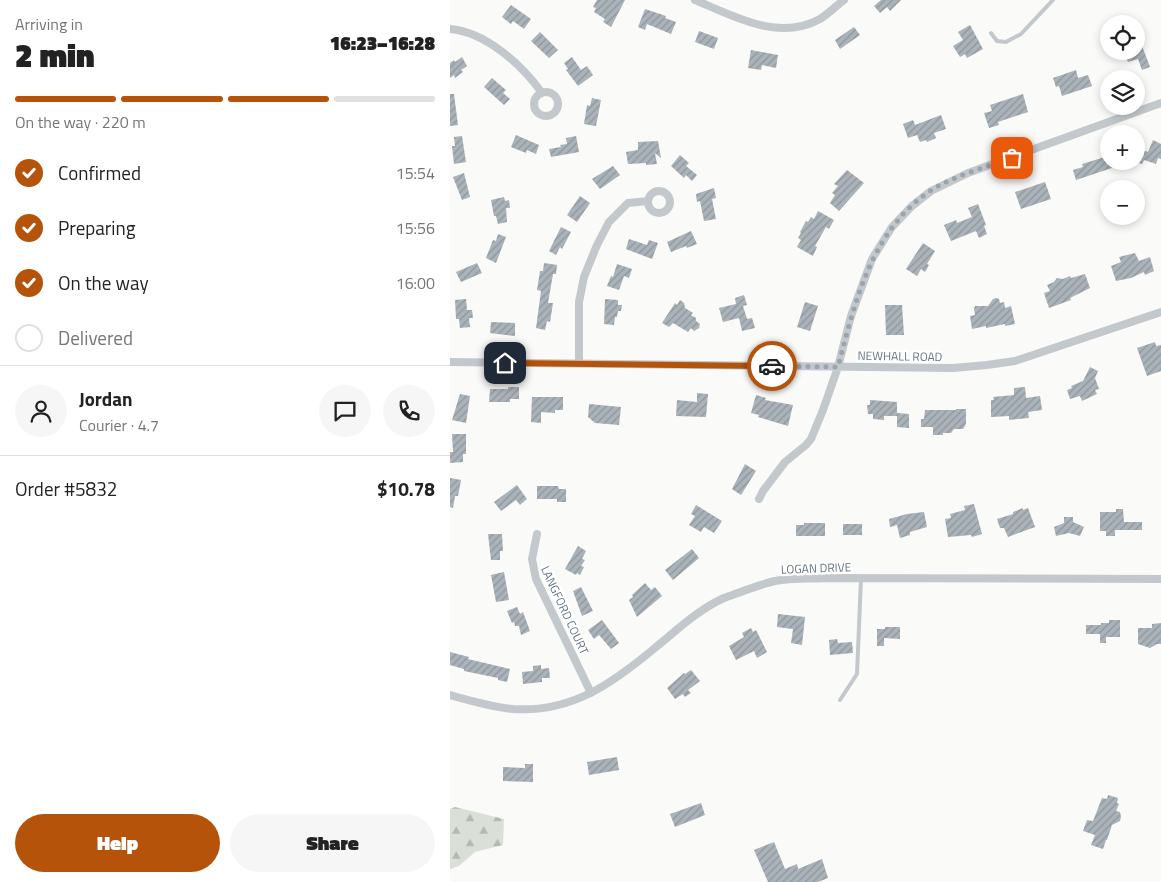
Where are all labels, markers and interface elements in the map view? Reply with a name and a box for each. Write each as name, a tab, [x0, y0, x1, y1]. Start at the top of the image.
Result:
text: Arriving in	[15, 12, 83, 36]
map controls	[1100, 15, 1145, 225]
button: locate	[1100, 15, 1145, 60]
text: 16:23–16:28	[330, 28, 435, 57]
text: 2 min	[15, 31, 95, 79]
button: layers	[1100, 70, 1145, 115]
text: On the way · 220 m	[15, 110, 146, 134]
button: +	[1100, 125, 1145, 170]
pin	[991, 137, 1033, 179]
icon: bag	[998, 144, 1026, 172]
text: Confirmed	[58, 158, 141, 187]
icon: check	[15, 159, 43, 187]
text: 15:54	[396, 161, 435, 185]
button: −	[1100, 180, 1145, 225]
text: Preparing	[58, 213, 135, 242]
icon: check	[15, 214, 43, 242]
text: 15:56	[396, 216, 435, 240]
text: On the way	[58, 268, 149, 297]
icon: check	[15, 269, 43, 297]
text: 16:00	[396, 271, 435, 295]
text: Delivered	[58, 323, 133, 352]
courier	[747, 341, 797, 391]
pin	[484, 342, 526, 384]
street label: NEWHALL ROAD	[857, 346, 943, 366]
icon: home	[491, 349, 519, 377]
icon: car	[758, 352, 786, 380]
text: Jordan	[79, 384, 132, 413]
button: person	[15, 385, 67, 437]
button: chat	[319, 385, 371, 437]
button: phone	[383, 385, 435, 437]
text: Courier · 4.7	[79, 413, 159, 437]
text: Order #5832	[15, 474, 117, 503]
text: $10.78	[377, 474, 435, 503]
street label: LOGAN DRIVE	[780, 557, 852, 579]
street label: LANGFORD COURT	[536, 563, 594, 658]
button: Help	[15, 814, 220, 872]
button: Share	[230, 814, 435, 872]

